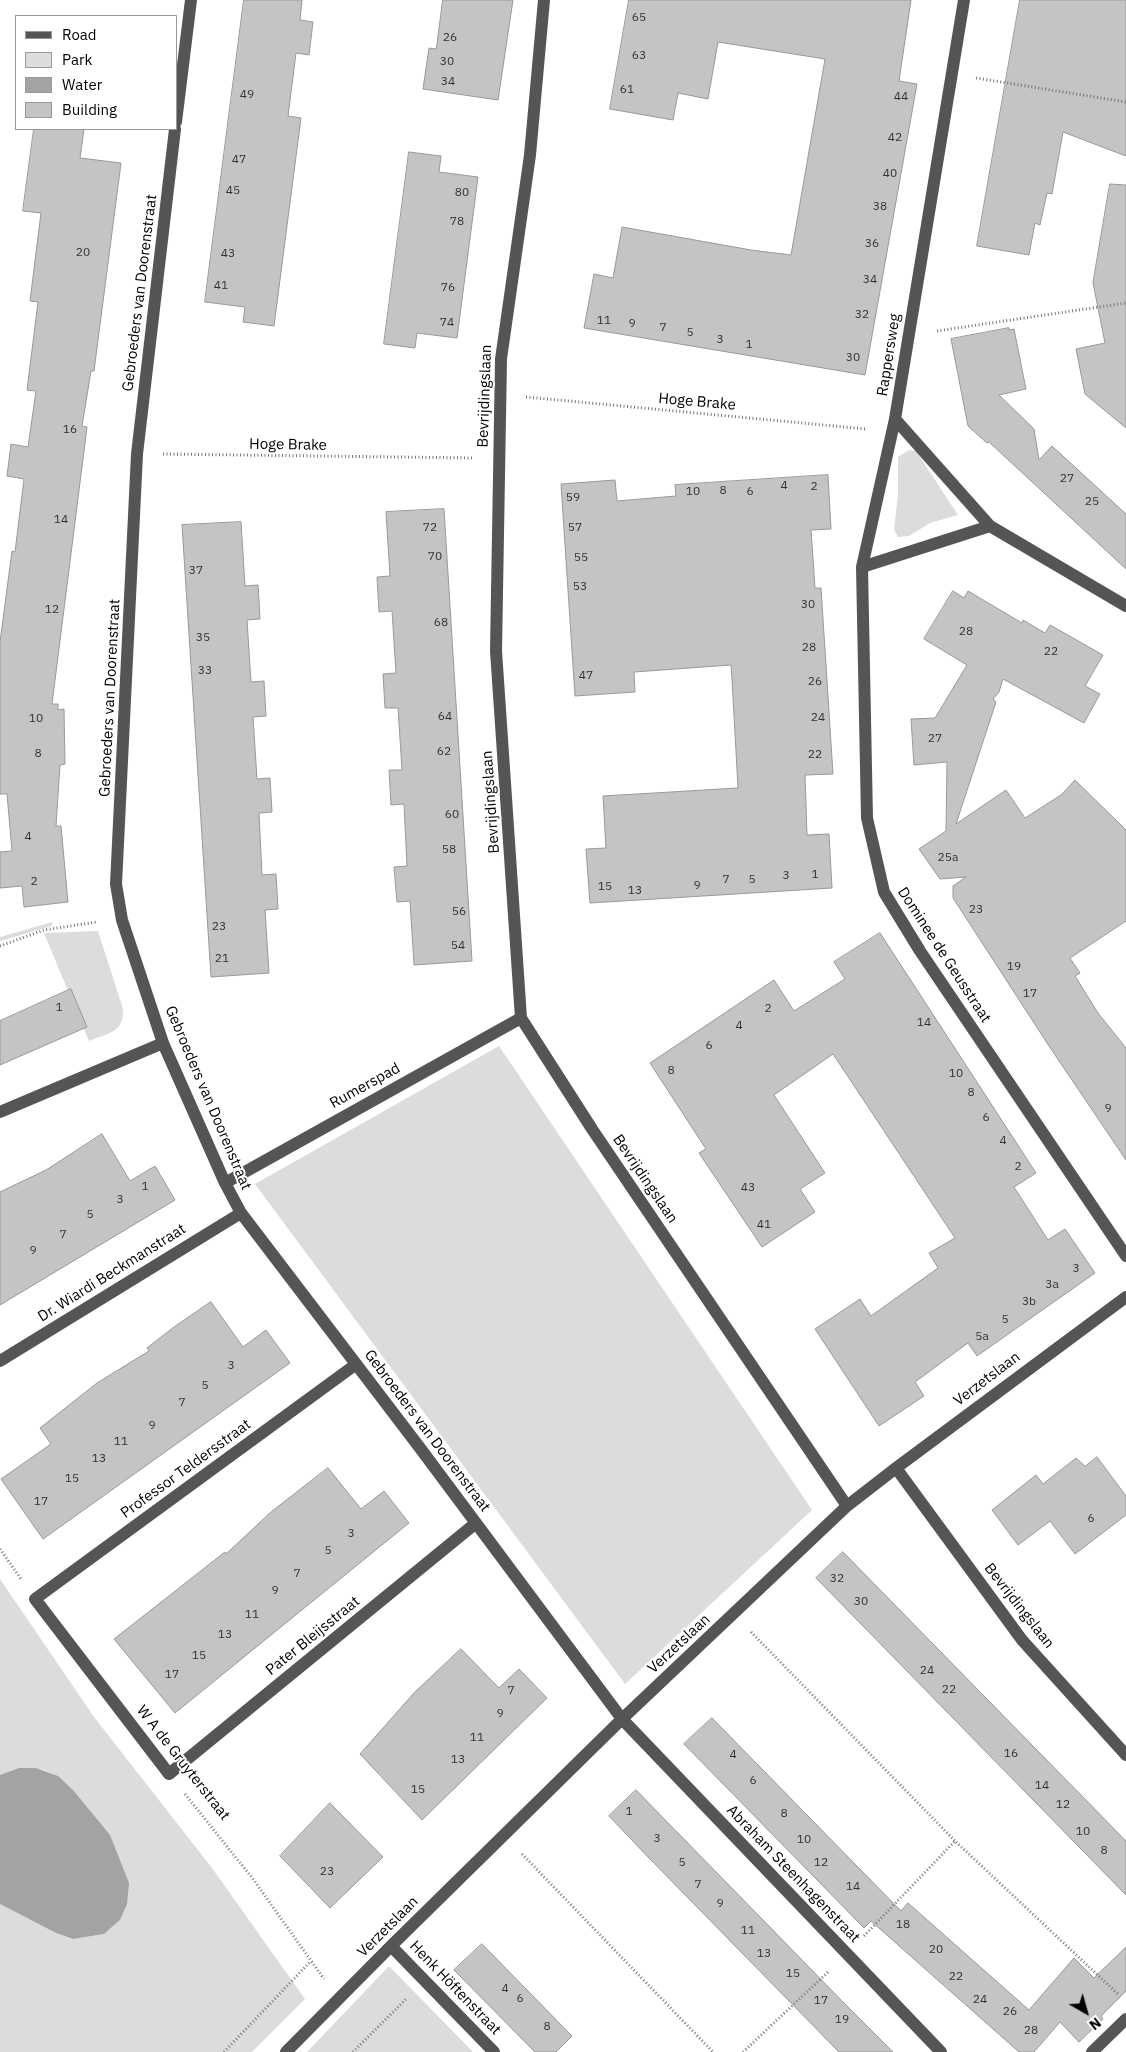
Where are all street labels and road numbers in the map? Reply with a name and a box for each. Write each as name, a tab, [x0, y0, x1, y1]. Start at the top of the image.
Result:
street label: Gebroeders van Doorenstraat	[119, 194, 161, 392]
street label: Rappersweg	[874, 312, 904, 398]
street label: Bevrijdingslaan	[474, 344, 496, 448]
street label: Hoge Brake	[657, 390, 737, 414]
street label: Hoge Brake	[249, 435, 327, 455]
street label: Gebroeders van Doorenstraat	[96, 599, 124, 797]
street label: Bevrijdingslaan	[478, 750, 504, 854]
street label: Dominee de Geusstraat	[893, 884, 995, 1026]
street label: Gebroeders van Doorenstraat	[161, 1003, 255, 1193]
street label: Rumerspad	[327, 1059, 403, 1113]
street label: Bevrijdingslaan	[609, 1131, 681, 1227]
street label: Dr. Wiardi Beckmanstraat	[35, 1220, 189, 1326]
street label: Gebroeders van Doorenstraat	[360, 1346, 494, 1516]
street label: Verzetslaan	[950, 1348, 1024, 1410]
street label: Professor Teldersstraat	[117, 1416, 255, 1522]
street label: Bevrijdingslaan	[980, 1560, 1058, 1652]
street label: Pater Bleijsstraat	[262, 1593, 364, 1679]
street label: Verzetslaan	[644, 1611, 714, 1677]
street label: W A de Gruyterstraat	[133, 1702, 233, 1824]
street label: Abraham Steenhagenstraat	[723, 1802, 863, 1946]
street label: Verzetslaan	[354, 1893, 422, 1961]
street label: Henk Höftenstraat	[406, 1937, 504, 2039]

